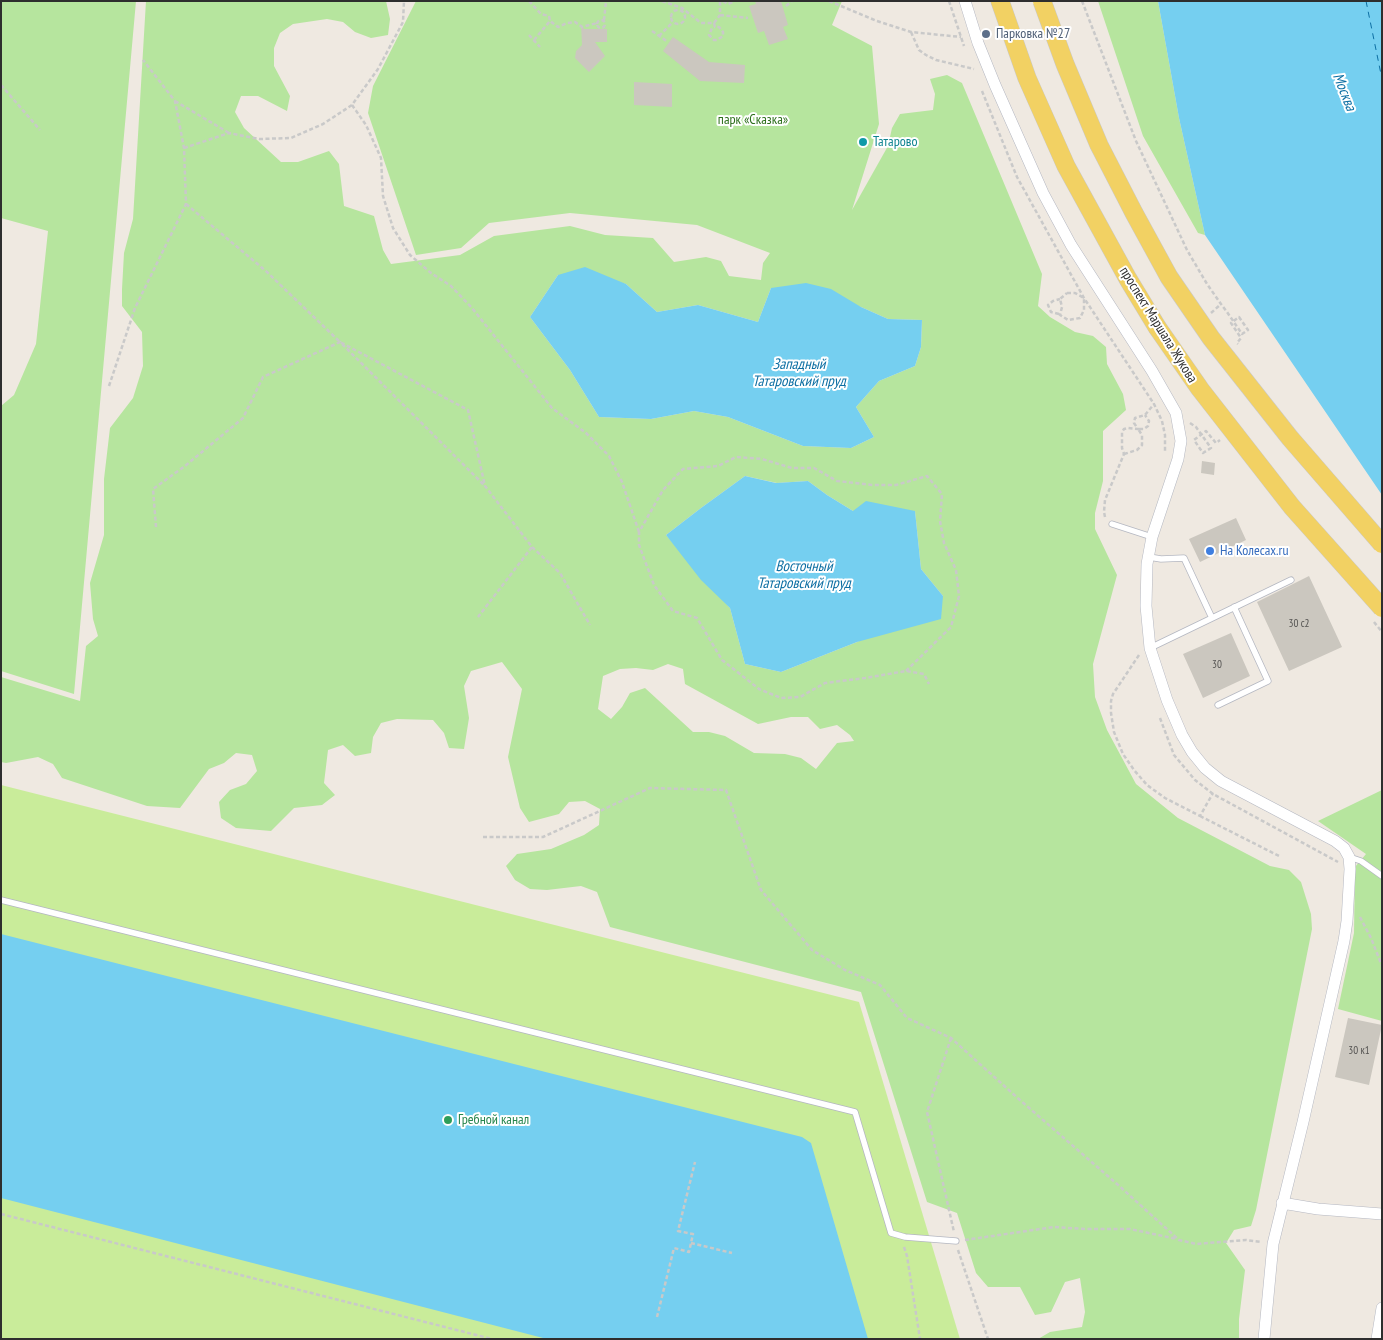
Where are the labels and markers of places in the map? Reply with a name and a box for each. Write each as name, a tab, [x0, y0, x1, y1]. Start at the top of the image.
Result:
place label: Парковка №27	[996, 26, 1070, 42]
marker: Парковка №27	[980, 28, 992, 40]
place label: Татарово	[873, 134, 918, 150]
marker: Татарово	[857, 136, 869, 148]
place label: На Колесах.ru	[1220, 543, 1288, 559]
marker: На Колесах.ru	[1204, 545, 1216, 557]
place label: Гребной канал	[458, 1112, 529, 1128]
marker: Гребной канал	[442, 1114, 454, 1126]

